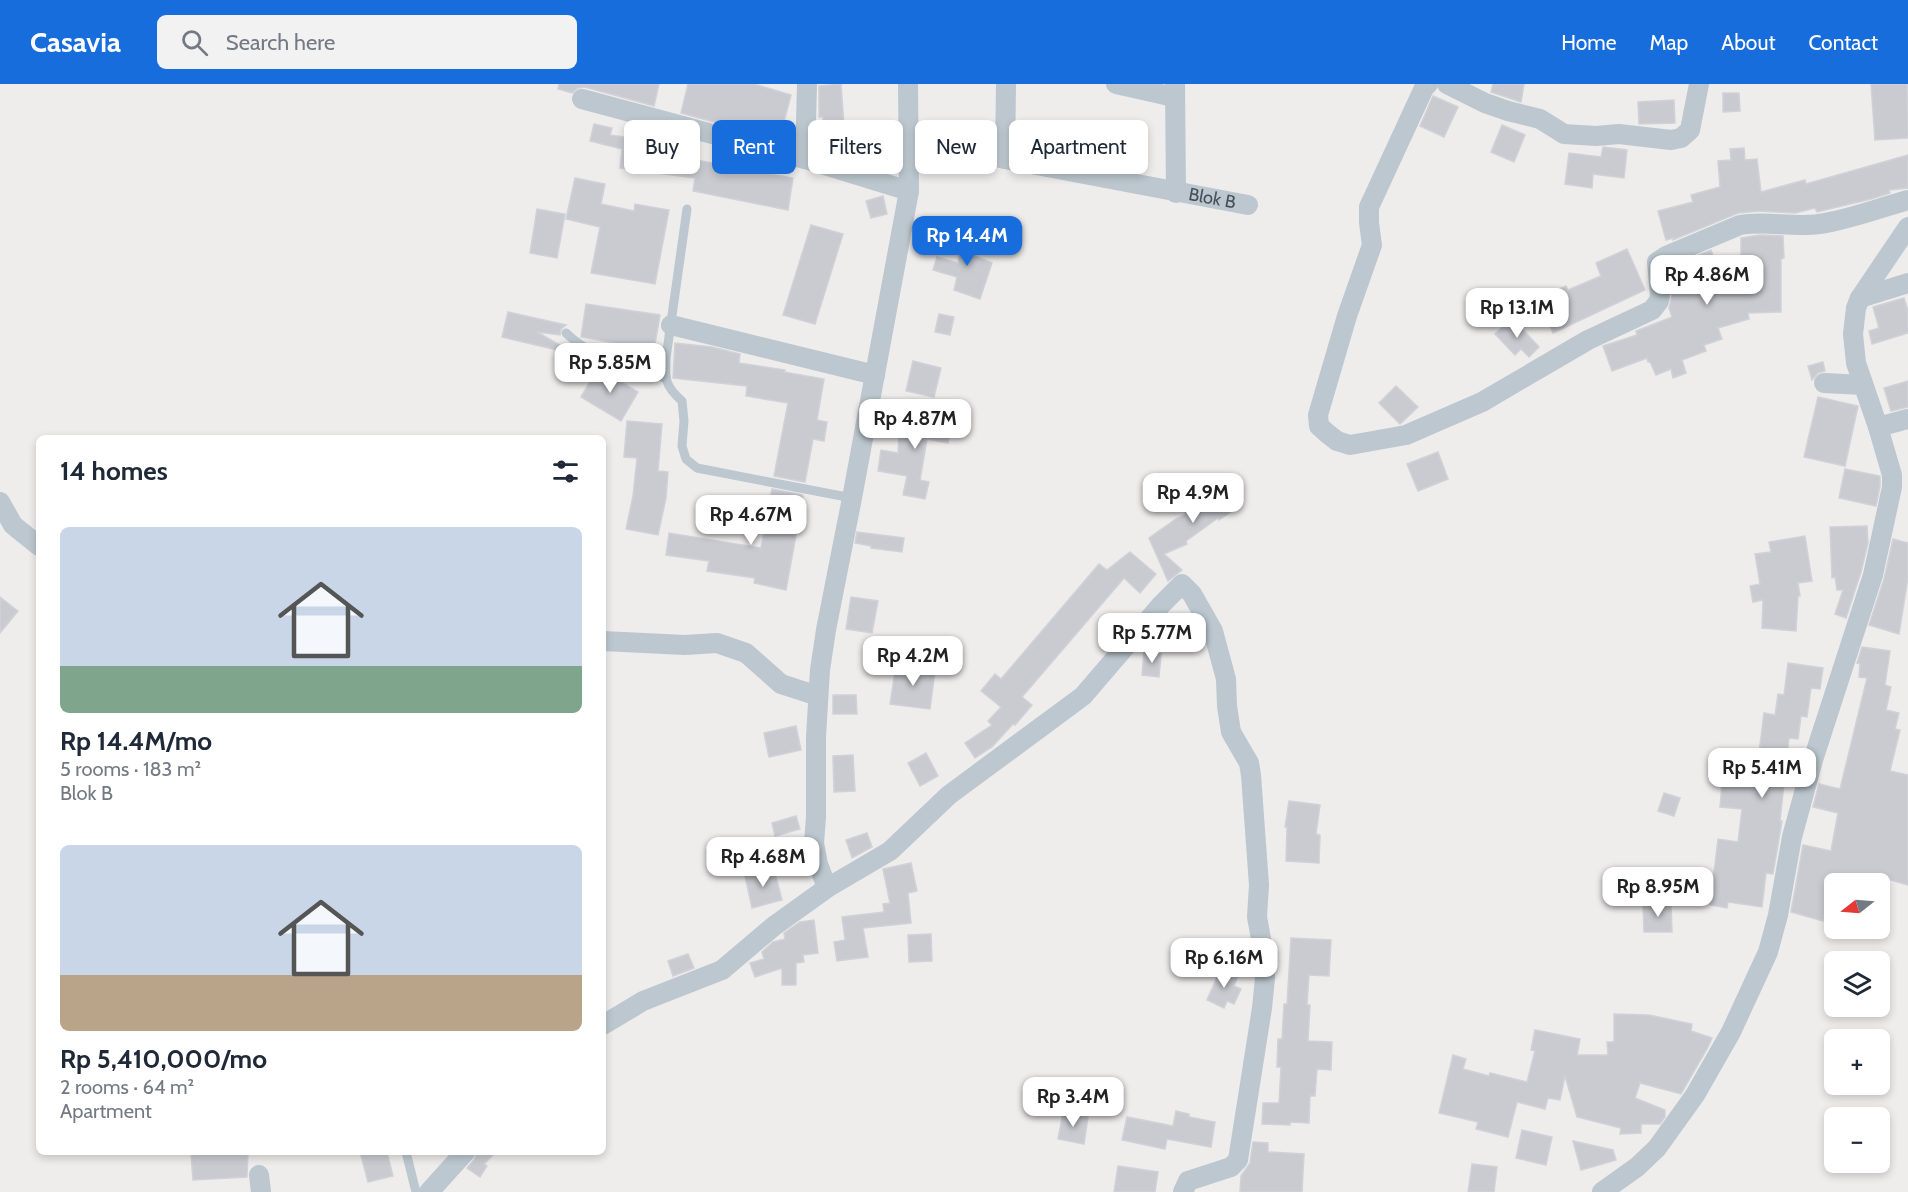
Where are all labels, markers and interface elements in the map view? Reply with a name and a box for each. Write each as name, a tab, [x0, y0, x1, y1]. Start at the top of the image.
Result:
search box	[157, 15, 577, 69]
text: Casavia	[30, 25, 121, 59]
icon: search	[178, 26, 211, 59]
text: Search here	[226, 29, 335, 56]
text: Home	[1561, 30, 1617, 55]
text: Map	[1650, 30, 1688, 55]
text: About	[1721, 30, 1775, 55]
text: Contact	[1808, 30, 1878, 55]
chip: Buy	[624, 120, 700, 174]
chip: Rent	[712, 120, 796, 174]
chip: Filters	[808, 120, 903, 174]
chip: New	[915, 120, 997, 174]
chip: Apartment	[1009, 120, 1148, 174]
street label: Blok B	[1187, 183, 1238, 214]
pin: Rp 14.4M	[905, 216, 1029, 267]
text: Rp 14.4M	[926, 223, 1008, 247]
pin: Rp 4.86M	[1645, 255, 1769, 306]
text: Rp 4.86M	[1664, 262, 1750, 286]
pin: Rp 13.1M	[1455, 288, 1579, 339]
text: Rp 13.1M	[1480, 295, 1554, 319]
pin: Rp 5.85M	[548, 343, 672, 394]
text: Rp 5.85M	[569, 350, 651, 374]
pin: Rp 4.87M	[853, 399, 977, 450]
text: Rp 4.87M	[873, 406, 957, 430]
text: 14 homes	[60, 455, 168, 487]
icon: filters	[549, 455, 582, 488]
pin: Rp 4.9M	[1138, 473, 1248, 524]
text: Rp 4.9M	[1157, 480, 1229, 504]
pin: Rp 4.67M	[689, 495, 813, 546]
text: Rp 4.67M	[710, 502, 792, 526]
icon: home	[267, 566, 375, 674]
pin: Rp 5.77M	[1090, 613, 1214, 664]
text: Rp 5.77M	[1112, 620, 1192, 644]
pin: Rp 4.2M	[858, 636, 968, 687]
text: Rp 4.2M	[877, 643, 949, 667]
text: Rp 14.4M/mo	[60, 725, 212, 757]
pin: Rp 5.41M	[1700, 748, 1824, 799]
text: Rp 5.41M	[1722, 755, 1802, 779]
text: 5 rooms · 183 m²	[60, 757, 201, 781]
text: Blok B	[60, 781, 113, 805]
pin: Rp 4.68M	[701, 837, 825, 888]
text: Rp 4.68M	[720, 844, 806, 868]
pin: Rp 8.95M	[1596, 867, 1720, 918]
north arrow	[1824, 873, 1890, 939]
map controls	[1824, 873, 1890, 1173]
text: Rp 8.95M	[1616, 874, 1700, 898]
icon: home	[267, 884, 375, 992]
pin: Rp 6.16M	[1162, 938, 1286, 989]
text: Rp 6.16M	[1185, 945, 1263, 969]
button: layers	[1824, 951, 1890, 1017]
button: +	[1824, 1029, 1890, 1095]
text: Rp 5,410,000/mo	[60, 1043, 267, 1075]
text: 2 rooms · 64 m²	[60, 1075, 194, 1099]
pin: Rp 3.4M	[1018, 1077, 1128, 1128]
text: Rp 3.4M	[1037, 1084, 1109, 1108]
text: Apartment	[60, 1099, 152, 1123]
button: −	[1824, 1107, 1890, 1173]

